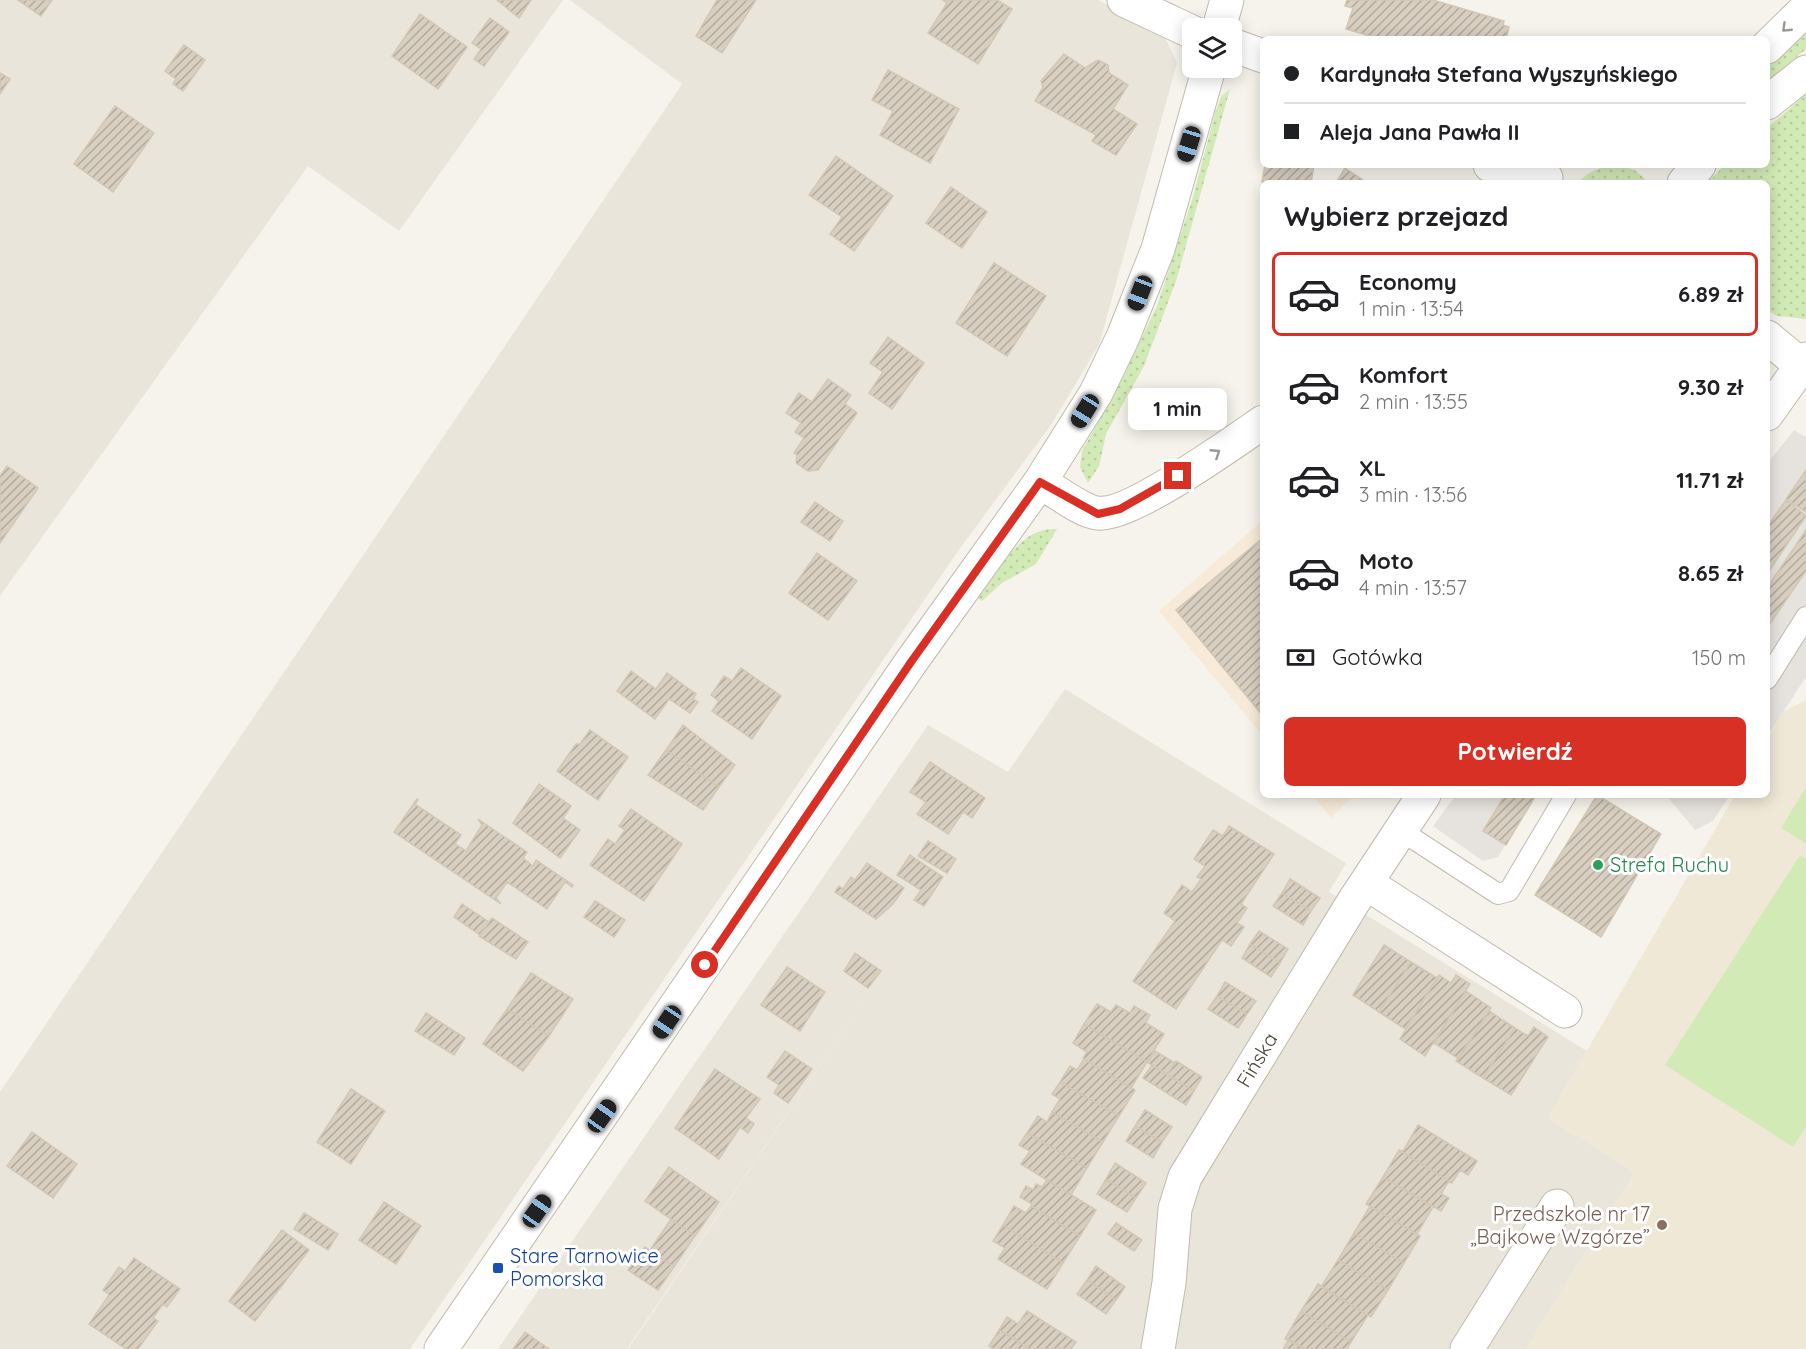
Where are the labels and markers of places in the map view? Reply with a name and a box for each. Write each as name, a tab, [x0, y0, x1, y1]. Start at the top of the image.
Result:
place label: Strefa Ruchu	[1610, 852, 1729, 877]
marker: Strefa Ruchu	[1591, 858, 1605, 872]
place label: Przedszkole nr 17 „Bajkowe Wzgórze”	[1470, 1201, 1650, 1249]
marker: Przedszkole nr 17 „Bajkowe Wzgórze”	[1655, 1218, 1669, 1232]
place label: Stare Tarnowice Pomorska	[510, 1243, 659, 1291]
marker: Stare Tarnowice Pomorska	[491, 1261, 505, 1275]

